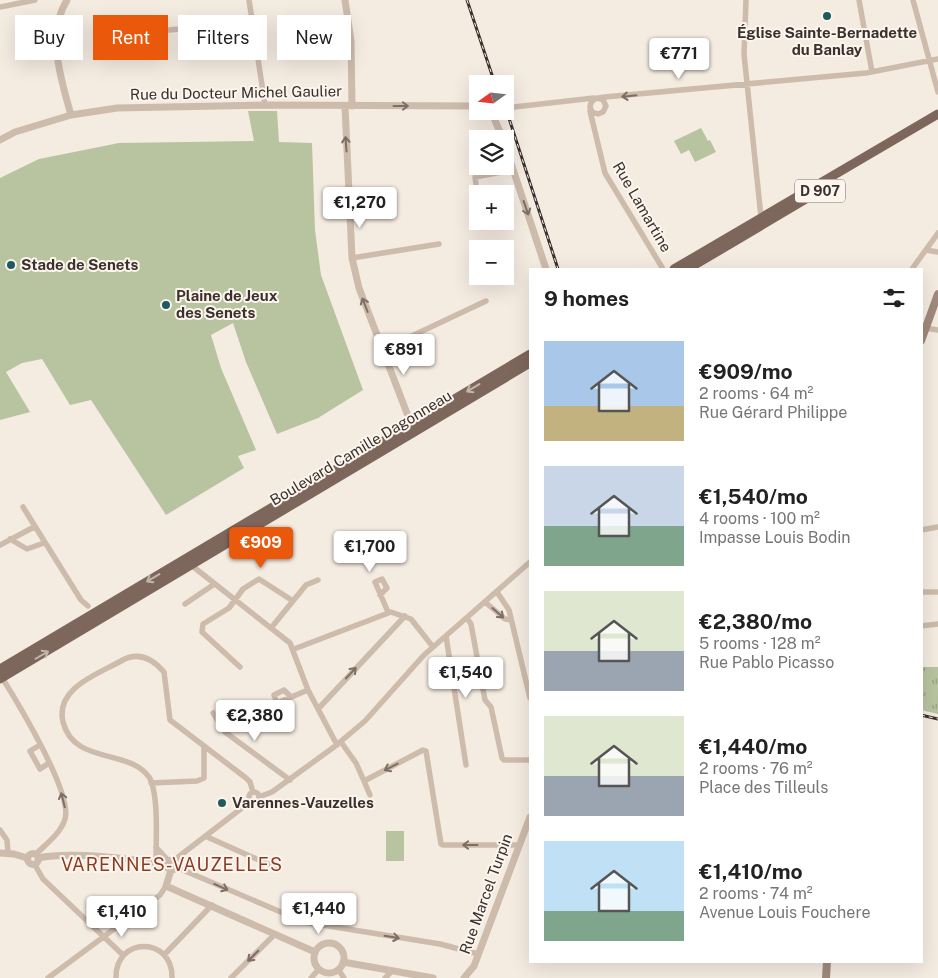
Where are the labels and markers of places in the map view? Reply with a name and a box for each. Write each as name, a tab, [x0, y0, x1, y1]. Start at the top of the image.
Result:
marker: Église Sainte-Bernadette du Banlay	[821, 10, 833, 22]
place label: Église Sainte-Bernadette du Banlay	[737, 24, 917, 58]
pin: €771	[649, 38, 709, 80]
pin: €1,270	[319, 186, 401, 229]
place label: Stade de Senets	[21, 256, 138, 273]
marker: Stade de Senets	[5, 259, 17, 271]
place label: Plaine de Jeux des Senets	[176, 287, 278, 321]
marker: Plaine de Jeux des Senets	[160, 299, 172, 311]
pin: €891	[374, 334, 434, 376]
pin: €909	[231, 526, 291, 569]
pin: €1,700	[329, 530, 411, 573]
pin: €1,540	[425, 656, 507, 699]
pin: €2,380	[214, 700, 296, 742]
place label: Varennes-Vauzelles	[232, 794, 374, 811]
marker: Varennes-Vauzelles	[216, 797, 228, 809]
pin: €1,440	[278, 892, 360, 935]
pin: €1,410	[81, 896, 163, 938]

